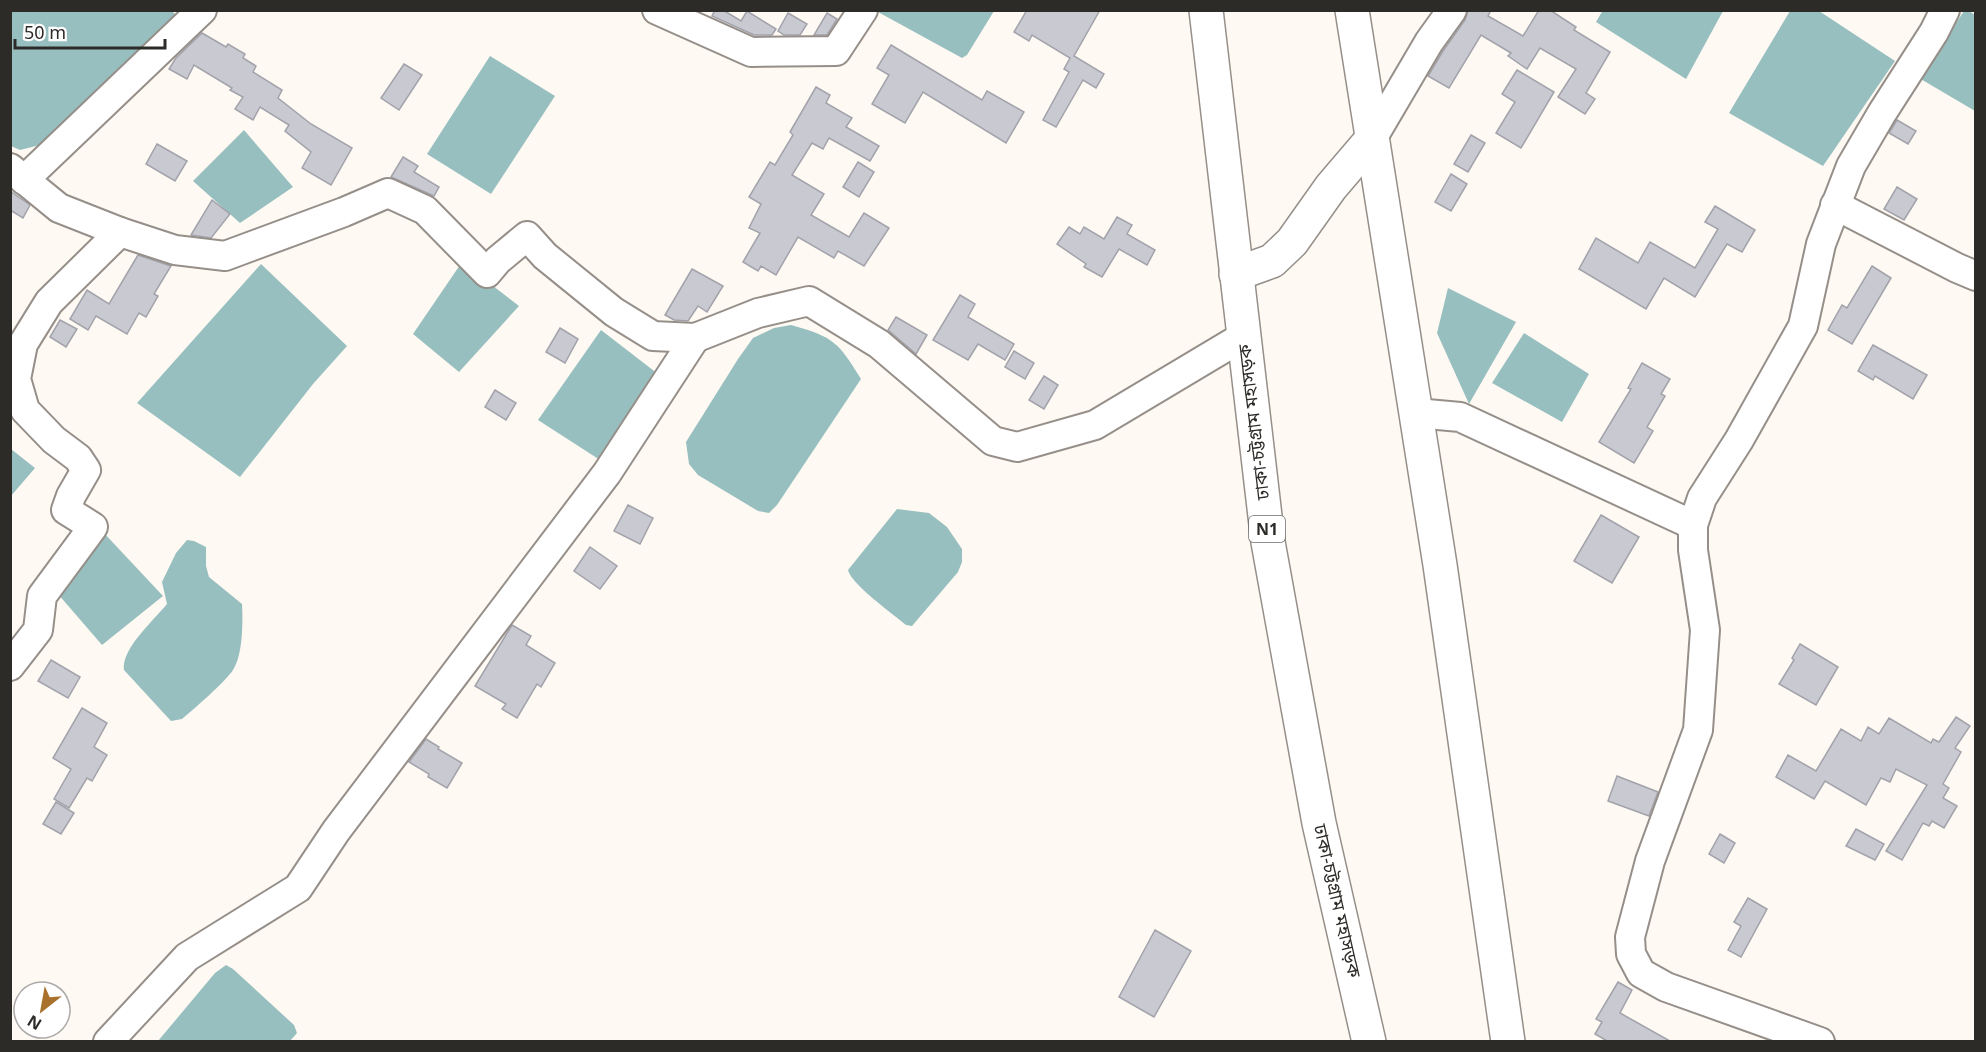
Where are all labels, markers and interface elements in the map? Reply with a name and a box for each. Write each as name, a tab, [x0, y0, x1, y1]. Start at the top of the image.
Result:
scale bar	[15, 12, 165, 50]
text: 50 m	[24, 20, 66, 44]
street label: ঢাকা-চট্টগ্রাম মহাসড়ক	[1232, 343, 1275, 502]
road number: N1	[1249, 516, 1285, 542]
street label: ঢাকা-চট্টগ্রাম মহাসড়ক	[1308, 821, 1367, 980]
north arrow	[12, 980, 72, 1040]
text: N	[23, 1010, 46, 1036]

